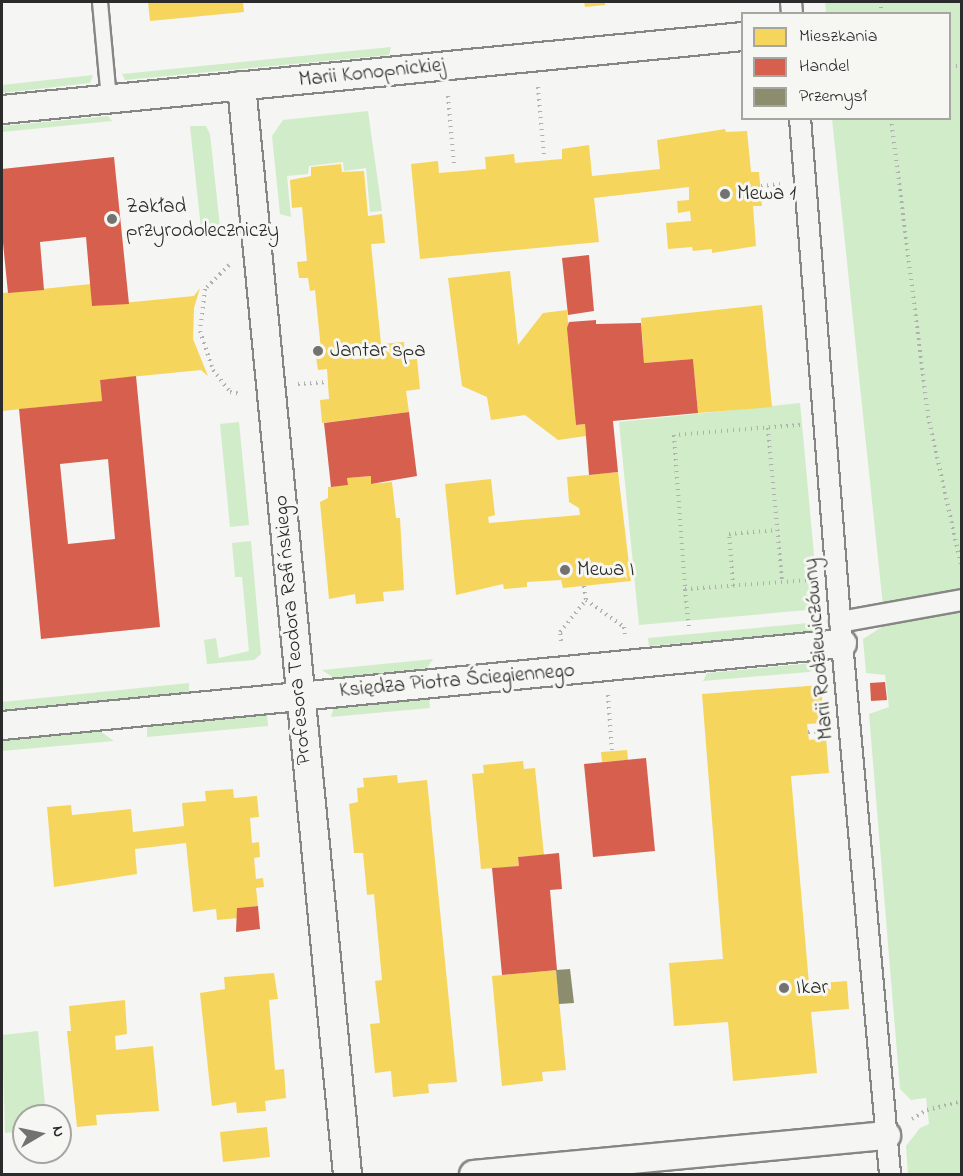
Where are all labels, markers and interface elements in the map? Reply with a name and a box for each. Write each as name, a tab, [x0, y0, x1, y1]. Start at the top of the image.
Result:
legend	[741, 12, 951, 120]
text: Mieszkania	[799, 24, 877, 50]
street label: Marii Konopnickiej	[297, 53, 447, 93]
text: Handel	[799, 54, 849, 80]
text: Przemysł	[799, 84, 867, 110]
place label: Mewa 1	[737, 181, 796, 207]
marker: Mewa 1	[718, 187, 732, 201]
place label: Zakład przyrodoleczniczy	[126, 194, 279, 244]
marker: Zakład przyrodoleczniczy	[103, 210, 121, 228]
place label: Jantar spa	[330, 338, 426, 364]
marker: Jantar spa	[311, 344, 325, 358]
street label: Profesora Teodora Rafińskiego	[269, 494, 317, 766]
place label: Mewa I	[577, 557, 634, 583]
street label: Marii Rodziewiczówny	[799, 557, 839, 741]
marker: Mewa I	[558, 563, 572, 577]
street label: Księdza Piotra Ściegiennego	[338, 658, 576, 704]
place label: Ikar	[796, 975, 828, 1001]
marker: Ikar	[777, 981, 791, 995]
north arrow	[12, 1104, 72, 1164]
text: N	[45, 1124, 71, 1139]

